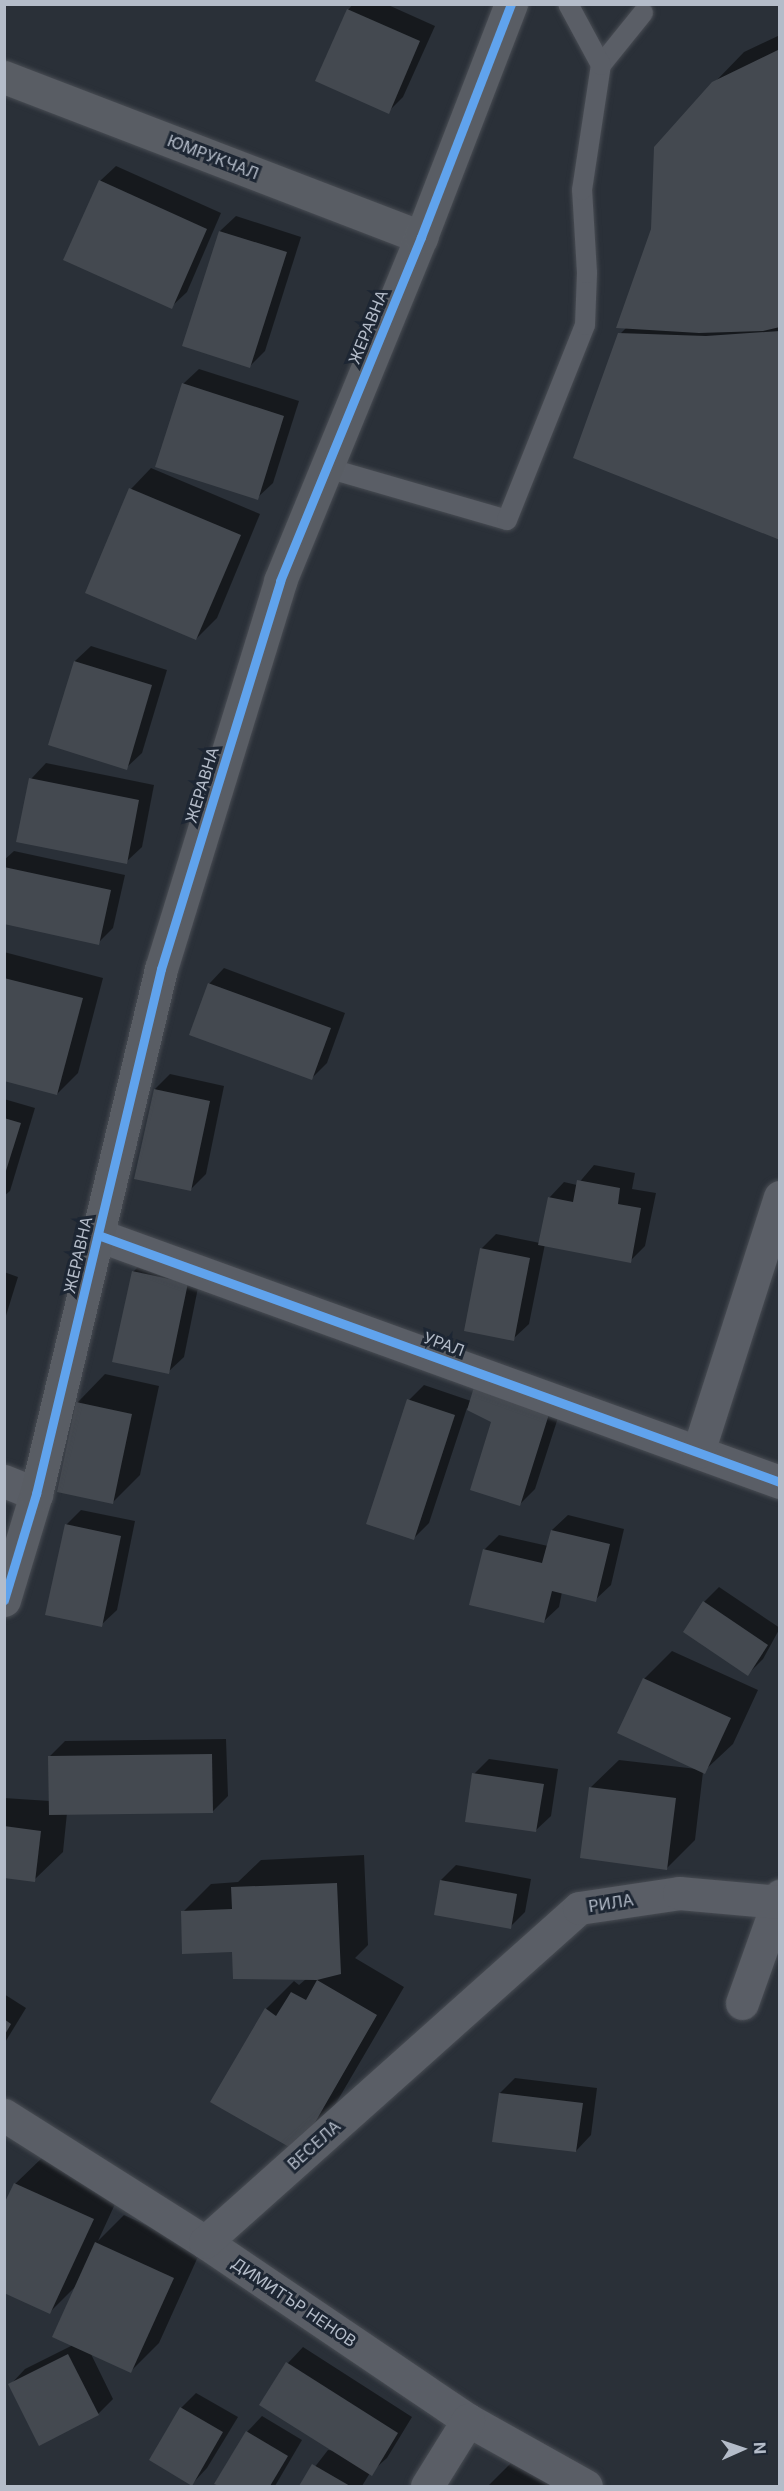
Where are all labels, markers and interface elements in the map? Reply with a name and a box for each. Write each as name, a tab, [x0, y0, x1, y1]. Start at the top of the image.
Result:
street label: ЮМРУКЧАЛ	[165, 131, 261, 183]
street label: ЖЕРАВНА	[344, 287, 392, 367]
street label: ЖЕРАВНА	[181, 745, 223, 825]
street label: ЖЕРАВНА	[60, 1215, 96, 1295]
street label: УРАЛ	[421, 1328, 467, 1360]
street label: РИЛА	[587, 1890, 635, 1916]
street label: ВЕСЕЛА	[284, 2116, 344, 2174]
street label: ДИМИТЪР НЕНОВ	[228, 2253, 360, 2351]
north arrow	[712, 2419, 772, 2479]
text: N	[750, 2441, 770, 2455]

